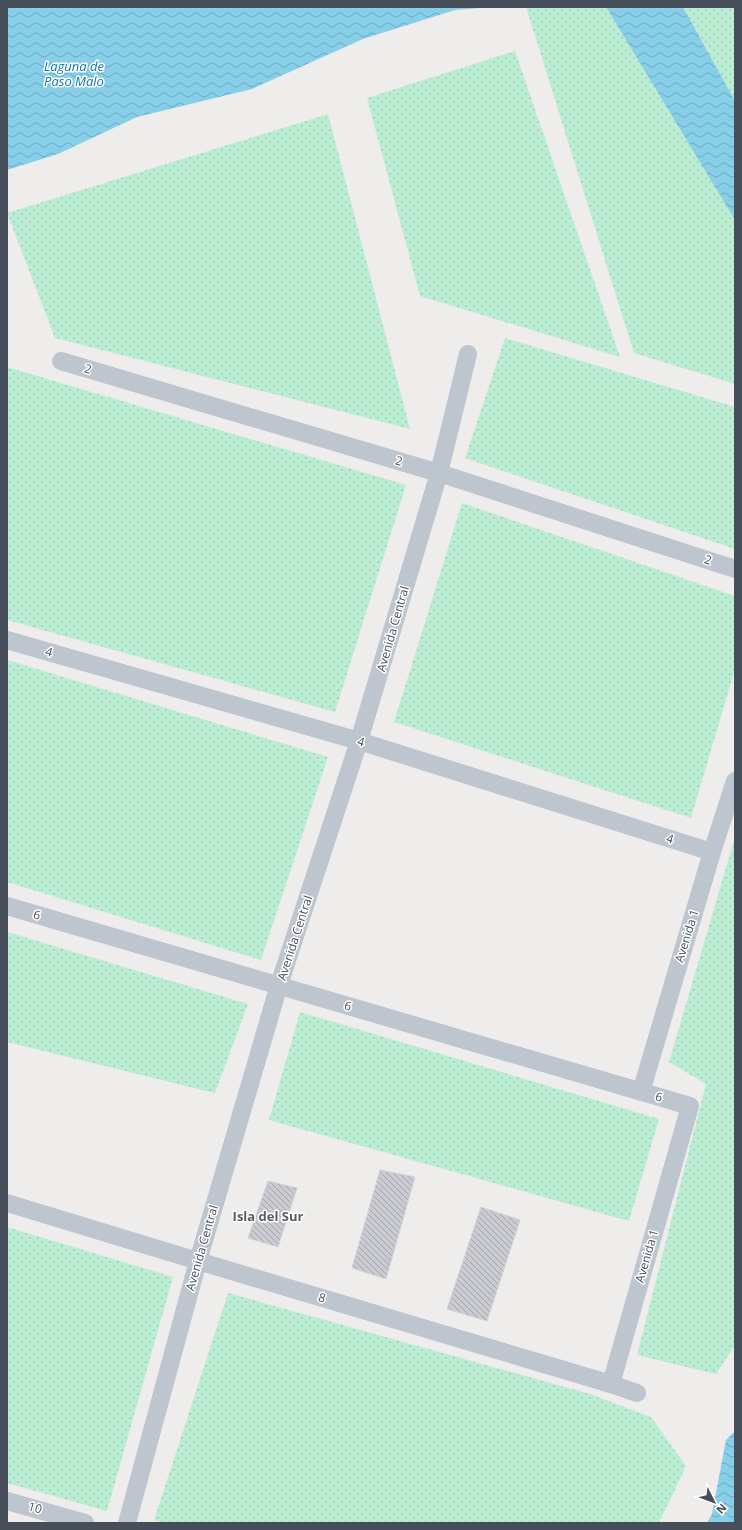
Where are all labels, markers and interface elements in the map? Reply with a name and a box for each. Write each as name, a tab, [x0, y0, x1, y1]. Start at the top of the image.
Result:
water label: Laguna de Paso Malo	[44, 57, 105, 90]
street label: 2	[82, 359, 94, 378]
street label: 2	[393, 451, 405, 470]
street label: 2	[702, 550, 714, 569]
street label: Avenida Central	[372, 584, 413, 674]
street label: 4	[43, 642, 55, 661]
street label: 4	[355, 732, 367, 751]
street label: 4	[664, 829, 676, 848]
street label: Avenida Central	[273, 893, 316, 982]
street label: 6	[31, 905, 43, 924]
street label: Avenida 1	[670, 907, 703, 964]
street label: 6	[342, 996, 354, 1015]
street label: 6	[653, 1087, 665, 1106]
street label: Avenida Central	[181, 1203, 222, 1293]
district label: Isla del Sur	[233, 1207, 304, 1225]
street label: Avenida 1	[631, 1227, 662, 1284]
street label: 8	[316, 1288, 328, 1307]
north arrow	[694, 1482, 734, 1522]
street label: 10	[26, 1497, 44, 1518]
text: N	[713, 1501, 730, 1517]

